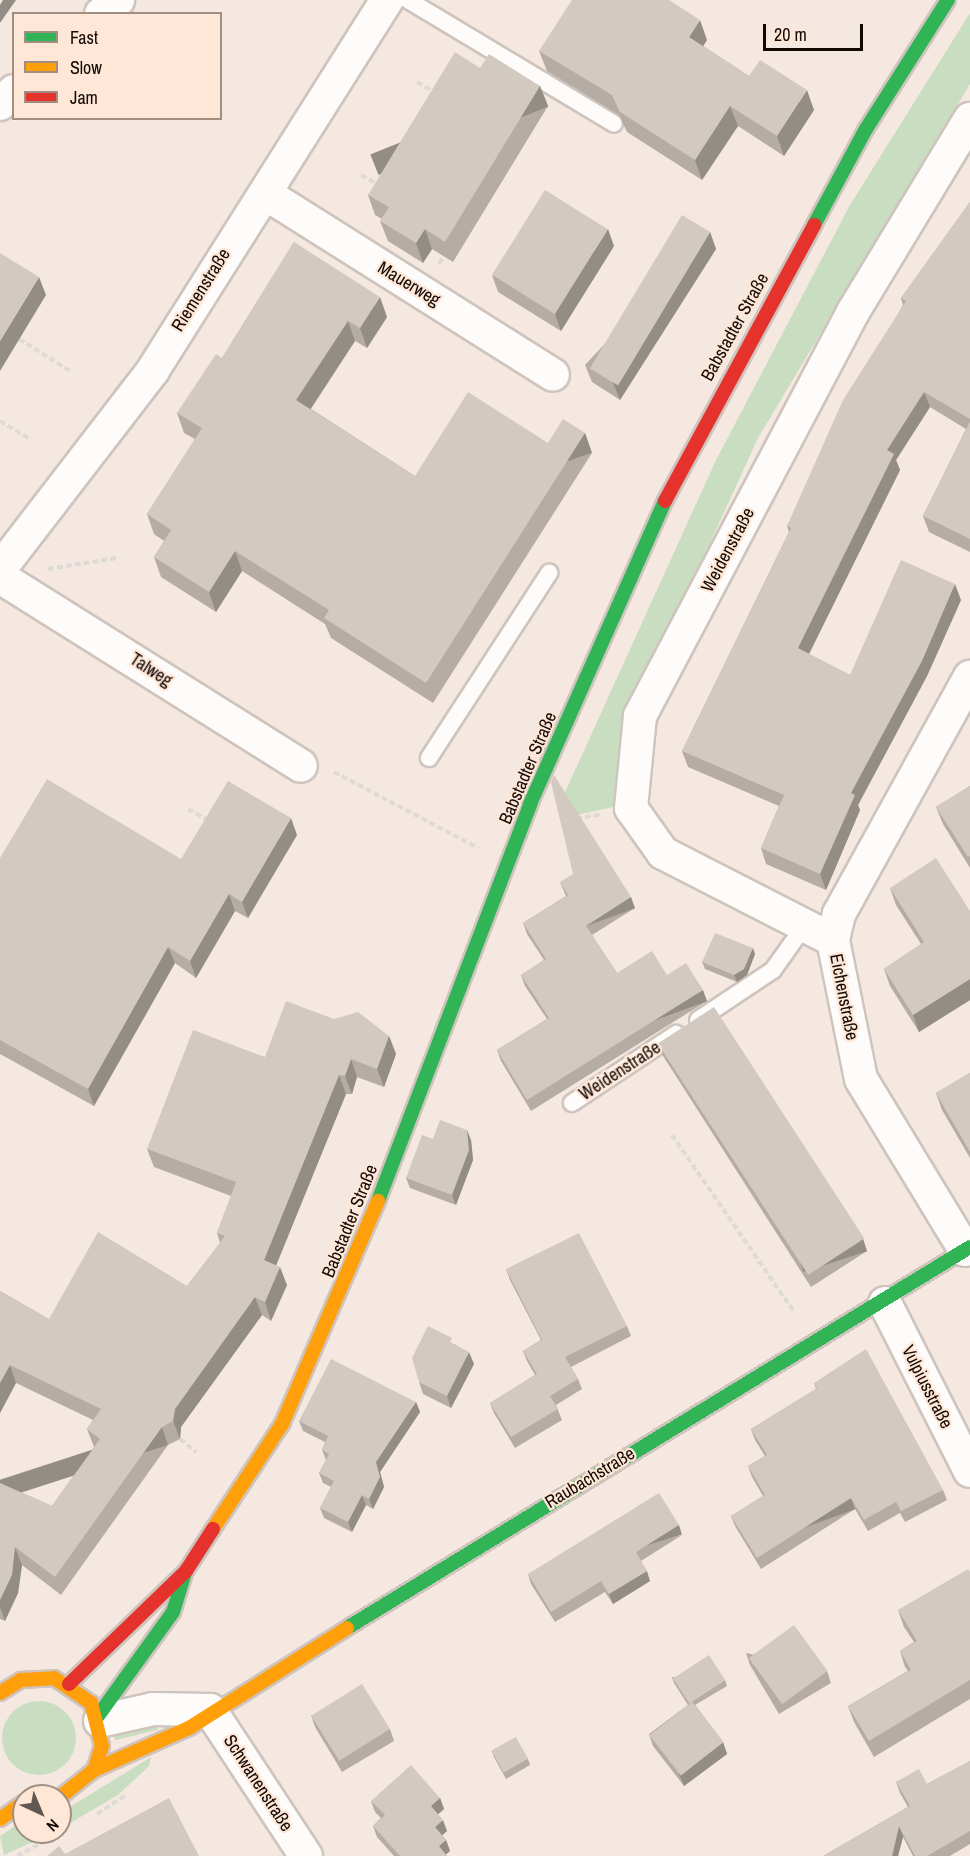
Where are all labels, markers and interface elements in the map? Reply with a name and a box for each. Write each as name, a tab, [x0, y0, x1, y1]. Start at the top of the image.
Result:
legend	[12, 12, 222, 120]
scale bar	[766, 12, 866, 50]
text: 20 m	[774, 22, 807, 47]
text: Fast	[70, 25, 98, 50]
text: Slow	[70, 55, 102, 80]
text: Jam	[70, 85, 98, 110]
street label: Riemenstraße	[167, 245, 235, 335]
street label: Mauerweg	[374, 257, 444, 311]
street label: Babstadter Straße	[697, 269, 773, 385]
street label: Weidenstraße	[697, 504, 759, 596]
street label: Talweg	[126, 648, 176, 692]
street label: Babstadter Straße	[495, 709, 561, 827]
street label: Eichenstraße	[825, 952, 863, 1042]
street label: Weidenstraße	[575, 1037, 665, 1105]
street label: Babstadter Straße	[318, 1161, 382, 1281]
street label: Vulpiusstraße	[897, 1342, 957, 1432]
street label: Raubachstraße	[541, 1443, 639, 1513]
street label: Schwanenstraße	[219, 1731, 297, 1835]
north arrow	[12, 1784, 72, 1844]
text: N	[42, 1814, 64, 1837]

